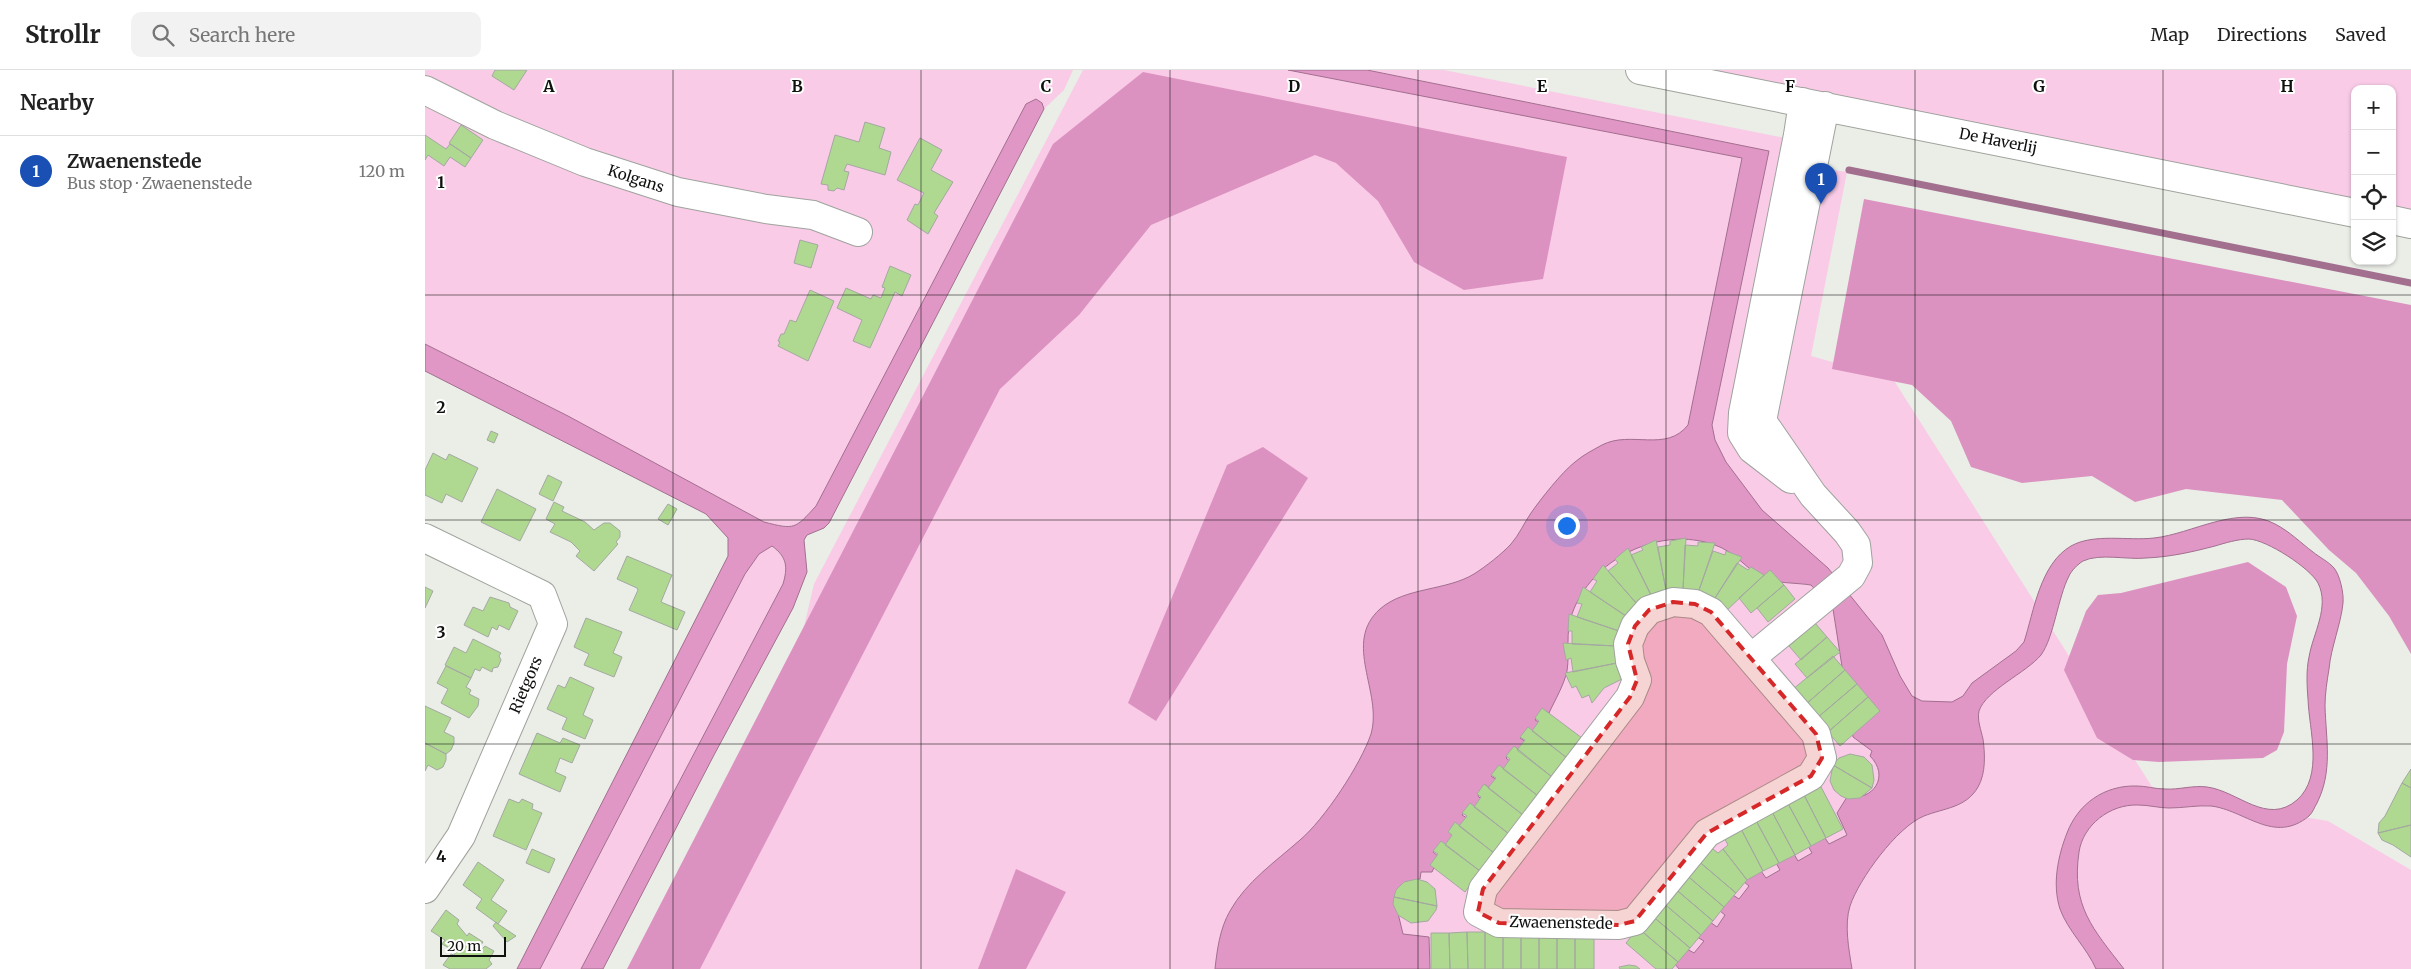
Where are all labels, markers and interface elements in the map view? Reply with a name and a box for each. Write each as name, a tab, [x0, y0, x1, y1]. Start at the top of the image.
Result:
search box	[131, 12, 481, 57]
text: Strollr	[25, 19, 101, 50]
icon: search	[149, 21, 177, 49]
text: Search here	[189, 23, 295, 47]
text: Map	[2151, 23, 2189, 46]
text: Directions	[2217, 23, 2307, 46]
text: Saved	[2335, 23, 2386, 46]
text: A	[542, 76, 555, 96]
text: B	[791, 76, 803, 96]
text: C	[1041, 76, 1051, 96]
text: D	[1288, 76, 1300, 96]
text: E	[1537, 76, 1548, 96]
text: F	[1785, 76, 1795, 96]
text: G	[2033, 76, 2045, 96]
text: H	[2280, 76, 2294, 96]
map controls	[2351, 85, 2396, 265]
button: +	[2351, 85, 2396, 130]
text: Nearby	[20, 89, 94, 116]
street label: De Haverlij	[1957, 124, 2039, 157]
button: −	[2351, 130, 2396, 175]
text: Zwaenenstede	[67, 149, 202, 173]
text: 1	[32, 161, 40, 181]
text: 120 m	[359, 161, 405, 181]
street label: Kolgans	[606, 161, 667, 197]
pin: 1	[1805, 163, 1837, 204]
text: 1	[437, 172, 445, 192]
text: Bus stop · Zwaenenstede	[67, 173, 252, 193]
button: locate	[2351, 175, 2396, 220]
button: layers	[2351, 220, 2396, 265]
text: 2	[436, 397, 446, 417]
your location	[1554, 513, 1580, 539]
text: 3	[436, 622, 446, 642]
street label: Rietgors	[505, 653, 546, 716]
text: 4	[436, 846, 446, 866]
street label: Zwaenenstede	[1509, 912, 1613, 933]
scale bar	[440, 934, 506, 957]
text: 20 m	[447, 937, 481, 955]

